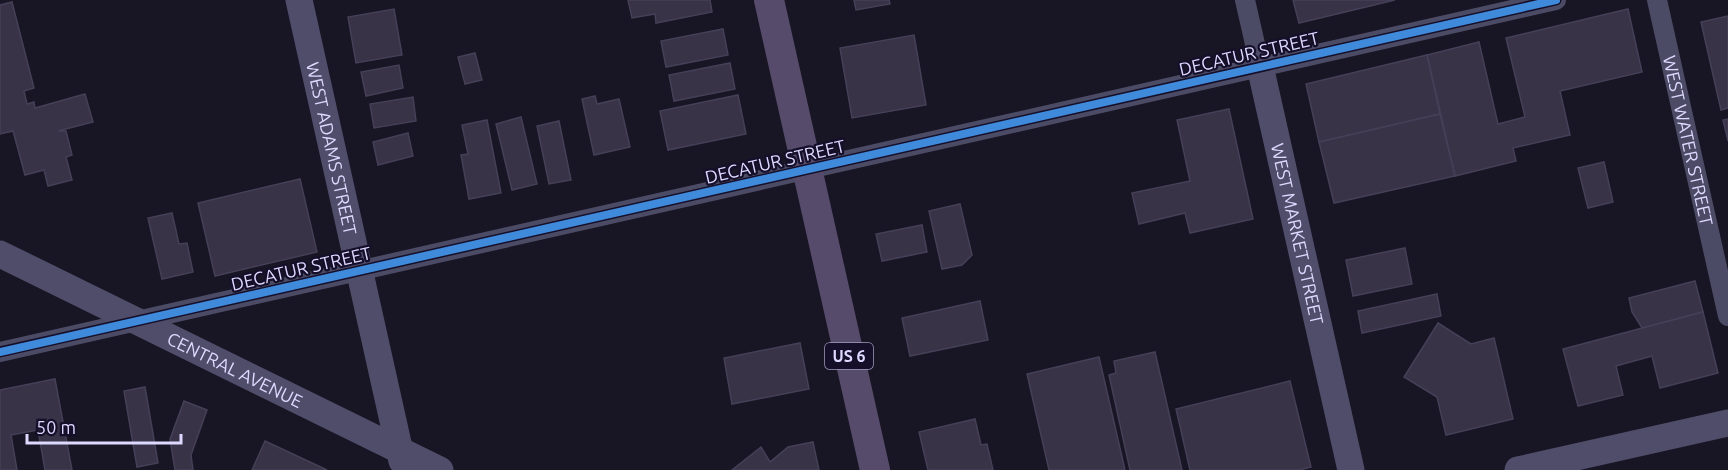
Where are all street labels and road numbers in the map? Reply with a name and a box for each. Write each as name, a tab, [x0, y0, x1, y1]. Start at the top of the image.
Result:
street label: DECATUR STREET	[1177, 27, 1321, 79]
street label: WEST WATER STREET	[1660, 54, 1717, 227]
street label: WEST ADAMS STREET	[303, 60, 361, 237]
street label: DECATUR STREET	[703, 135, 847, 187]
street label: WEST MARKET STREET	[1268, 141, 1328, 326]
street label: DECATUR STREET	[229, 242, 373, 294]
street label: CENTRAL AVENUE	[164, 328, 306, 411]
road number: US 6	[825, 343, 873, 369]

